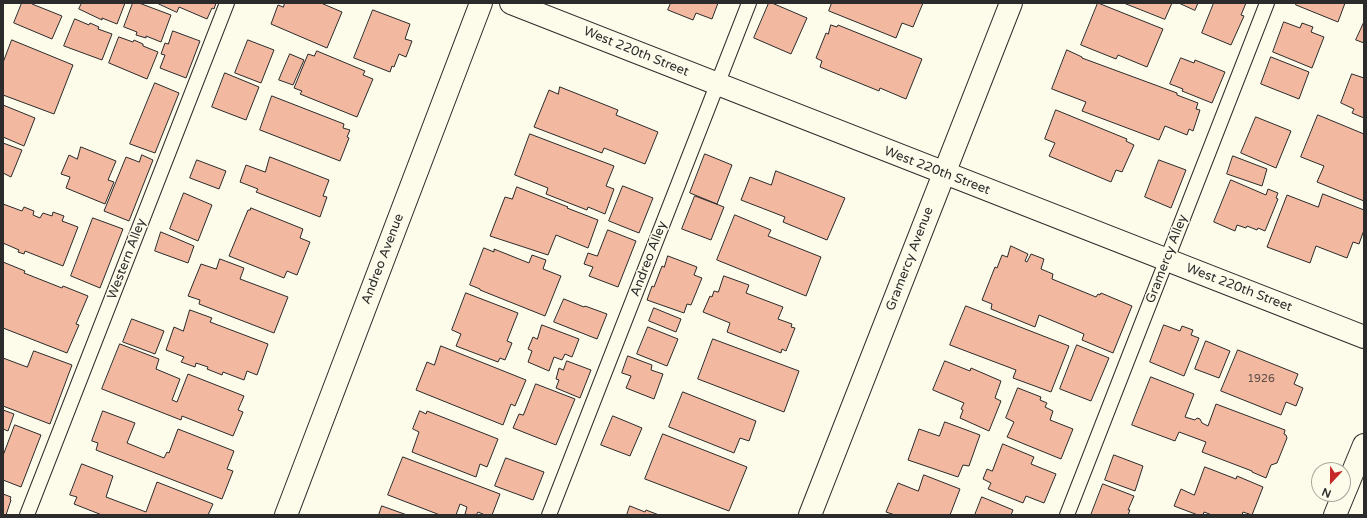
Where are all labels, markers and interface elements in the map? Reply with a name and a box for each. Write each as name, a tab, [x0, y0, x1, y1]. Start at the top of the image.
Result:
street label: West 220th Street	[581, 24, 691, 80]
street label: West 220th Street	[882, 144, 992, 198]
street label: Gramercy Avenue	[883, 205, 937, 313]
street label: Andreo Avenue	[359, 212, 407, 306]
street label: Gramercy Alley	[1143, 212, 1191, 306]
street label: Western Alley	[104, 217, 150, 301]
street label: Andreo Alley	[627, 219, 671, 299]
street label: West 220th Street	[1184, 261, 1294, 315]
house number: 1926	[1247, 372, 1275, 386]
north arrow	[1311, 462, 1351, 502]
text: N	[1320, 485, 1333, 500]

